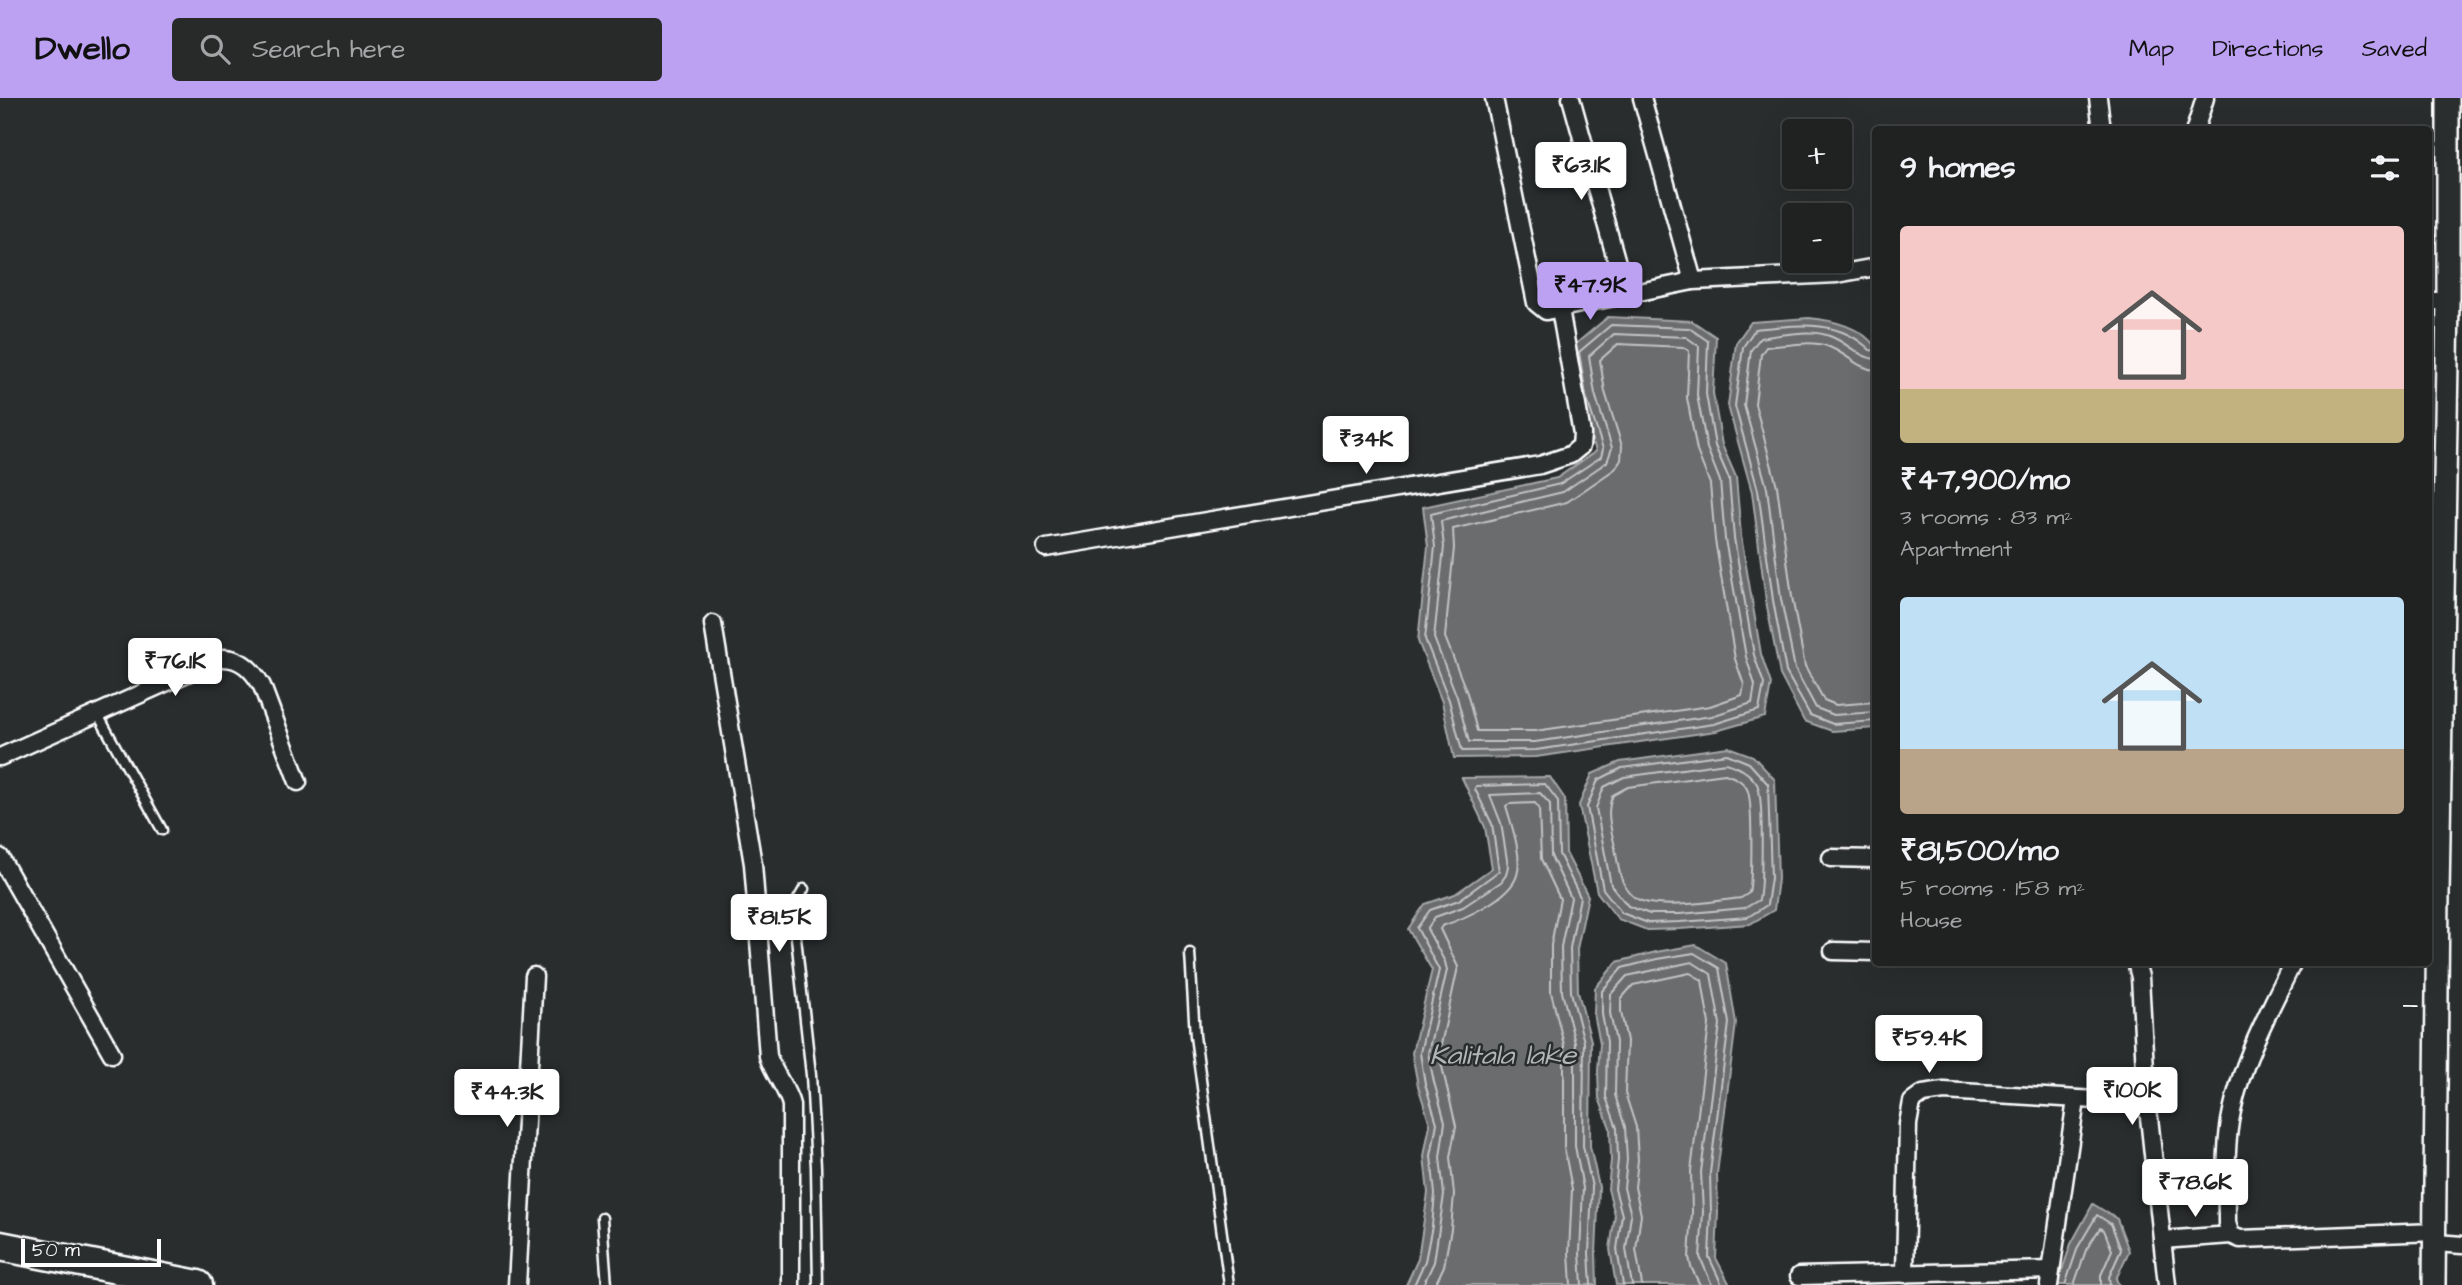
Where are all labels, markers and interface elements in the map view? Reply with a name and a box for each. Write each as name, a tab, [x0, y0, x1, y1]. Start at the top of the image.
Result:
search box	[172, 18, 662, 81]
text: Dwello	[35, 26, 130, 72]
icon: search	[196, 30, 234, 68]
text: Search here	[252, 31, 405, 67]
text: Map	[2129, 32, 2174, 66]
text: Directions	[2212, 32, 2324, 66]
text: Saved	[2362, 32, 2427, 66]
map controls	[1782, 119, 1852, 273]
button: +	[1782, 119, 1852, 189]
pin: ₹63.1K	[1524, 142, 1638, 202]
text: 9 homes	[1900, 147, 2015, 189]
text: ₹63.1K	[1551, 149, 1611, 181]
icon: filters	[2366, 149, 2404, 187]
button: −	[1782, 203, 1852, 273]
pin: ₹47.9K	[1533, 262, 1647, 322]
text: ₹47.9K	[1553, 269, 1627, 301]
icon: home	[2089, 272, 2215, 398]
pin: ₹34K	[1325, 416, 1407, 476]
text: ₹34K	[1339, 423, 1393, 455]
text: ₹47,900/mo	[1900, 459, 2070, 501]
text: 3 rooms · 83 m²	[1900, 501, 2073, 533]
text: Apartment	[1900, 533, 2012, 565]
pin: ₹76.1K	[118, 638, 232, 698]
icon: home	[2089, 643, 2215, 769]
text: ₹76.1K	[144, 645, 206, 677]
text: ₹81,500/mo	[1900, 830, 2059, 872]
text: 5 rooms · 158 m²	[1900, 872, 2085, 904]
pin: ₹81.5K	[722, 894, 836, 954]
text: ₹81.5K	[747, 901, 811, 933]
text: House	[1900, 904, 1963, 936]
street label: 1	[2392, 1004, 2428, 1008]
pin: ₹59.4K	[1872, 1016, 1986, 1075]
text: ₹59.4K	[1891, 1022, 1967, 1054]
water label: Kalitala lake	[1430, 1036, 1578, 1075]
pin: ₹100K	[2083, 1068, 2181, 1127]
pin: ₹44.3K	[450, 1070, 564, 1129]
text: ₹100K	[2102, 1074, 2162, 1106]
text: ₹44.3K	[470, 1076, 544, 1108]
pin: ₹78.6K	[2138, 1160, 2252, 1219]
text: ₹78.6K	[2158, 1166, 2232, 1198]
scale bar	[21, 1236, 161, 1268]
text: 50 m	[32, 1237, 80, 1264]

